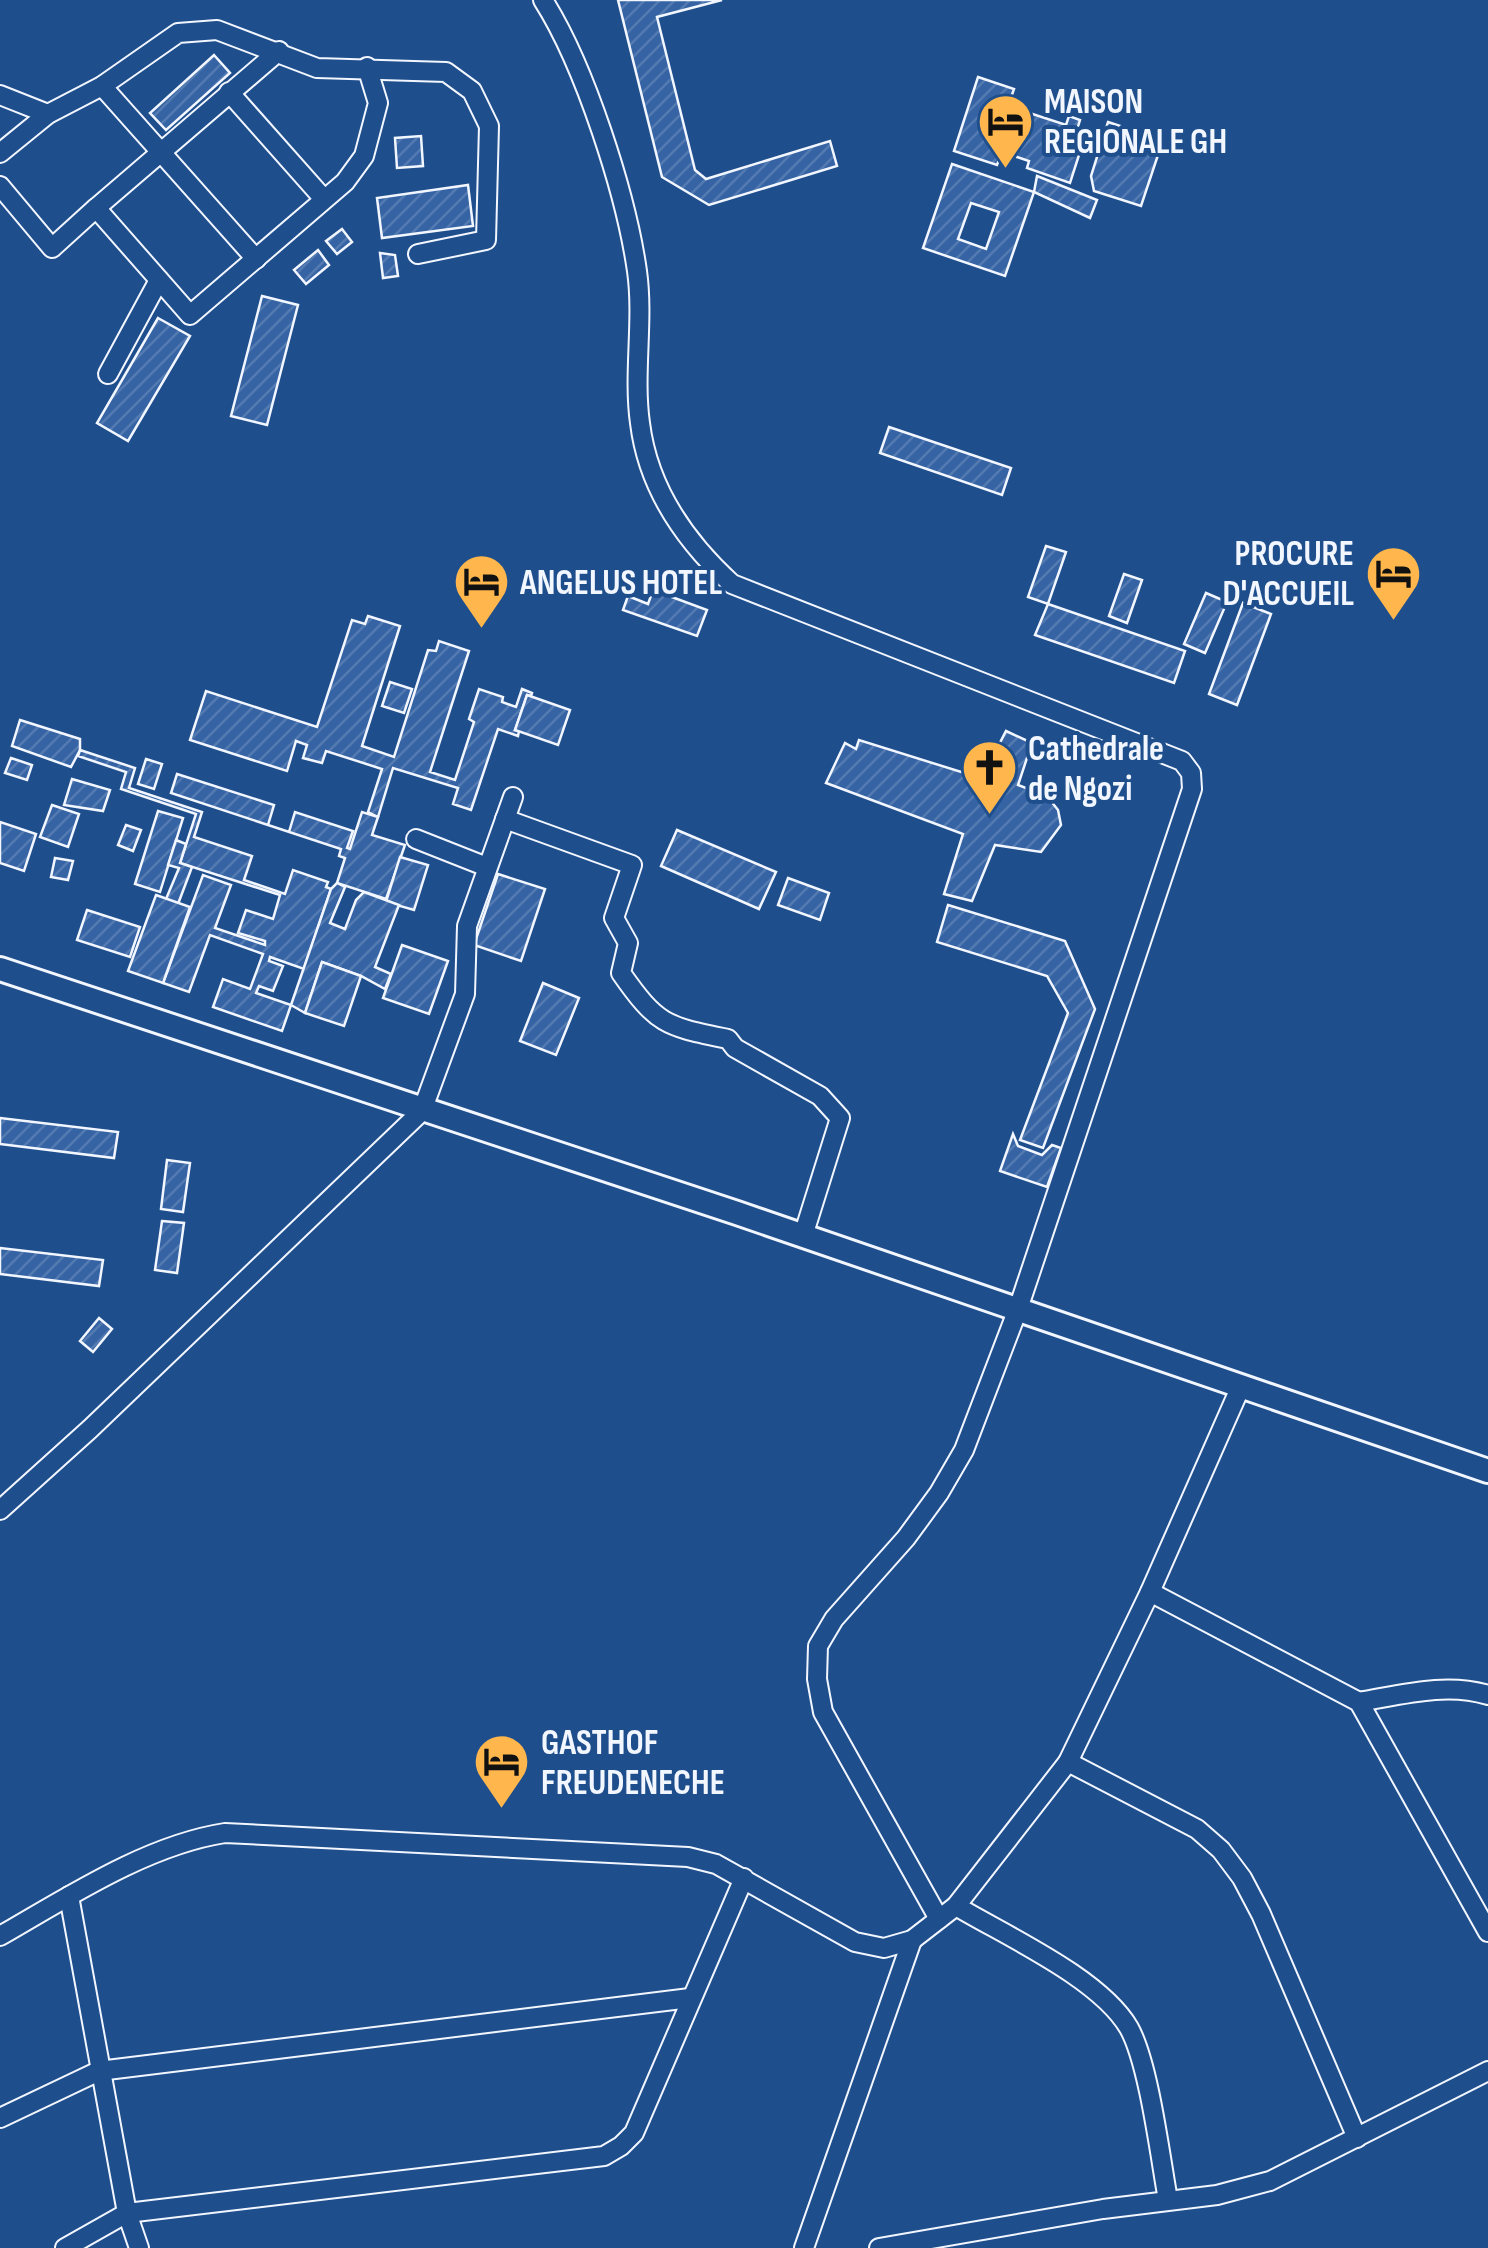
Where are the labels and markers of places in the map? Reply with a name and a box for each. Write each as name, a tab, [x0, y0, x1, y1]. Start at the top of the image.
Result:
place label: MAISON REGIONALE GH	[1044, 81, 1227, 164]
hotel icon: MAISON REGIONALE GH	[975, 91, 1035, 170]
place label: PROCURE D'ACCUEIL	[1223, 533, 1354, 616]
hotel icon: PROCURE D'ACCUEIL	[1363, 543, 1423, 622]
hotel icon: ANGELUS HOTEL	[451, 552, 511, 631]
place label: ANGELUS HOTEL	[519, 562, 723, 605]
place label: Cathedrale de Ngozi	[1028, 728, 1164, 811]
church icon: Cathedrale de Ngozi	[959, 738, 1019, 817]
place label: GASTHOF FREUDENECHE	[541, 1722, 725, 1805]
hotel icon: GASTHOF FREUDENECHE	[472, 1732, 532, 1811]

